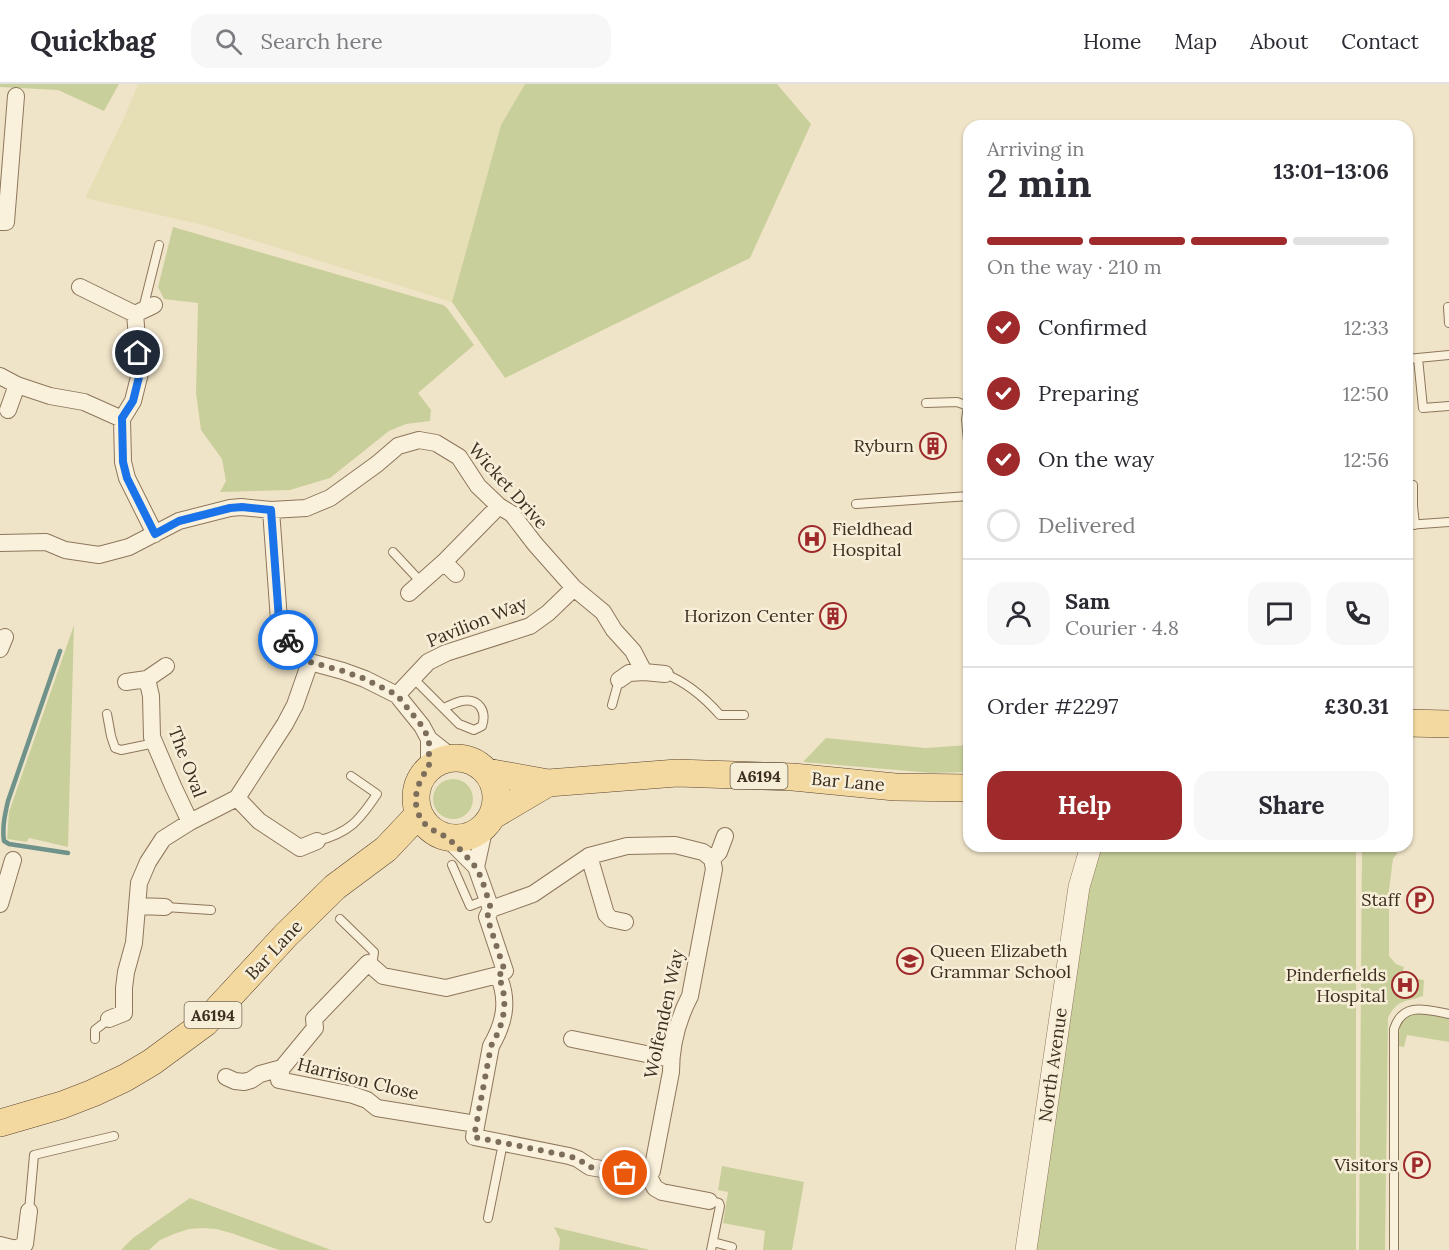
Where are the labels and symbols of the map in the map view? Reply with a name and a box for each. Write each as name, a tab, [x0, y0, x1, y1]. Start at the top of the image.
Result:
pin	[112, 327, 163, 378]
building icon: Ryburn	[918, 431, 948, 461]
place label: Ryburn	[853, 434, 914, 457]
street label: Wicket Drive	[464, 438, 553, 534]
place label: Fieldhead Hospital	[832, 517, 913, 561]
hospital icon: Fieldhead Hospital	[797, 524, 827, 554]
street label: Pavilion Way	[423, 591, 531, 652]
building icon: Horizon Center	[818, 601, 848, 631]
place label: Horizon Center	[684, 604, 814, 627]
courier	[258, 610, 318, 670]
street label: The Oval	[163, 723, 212, 801]
road number: A6194	[730, 763, 788, 789]
street label: Bar Lane	[810, 767, 886, 796]
parking icon: Staff	[1405, 885, 1435, 915]
place label: Staff	[1361, 888, 1402, 911]
street label: Bar Lane	[240, 915, 307, 984]
place label: Queen Elizabeth Grammar School	[930, 939, 1071, 983]
school or university icon: Queen Elizabeth Grammar School	[895, 946, 925, 976]
street label: Wolfenden Way	[639, 947, 689, 1081]
place label: Pinderfields Hospital	[1286, 963, 1386, 1007]
hospital icon: Pinderfields Hospital	[1390, 970, 1420, 1000]
road number: A6194	[184, 1002, 242, 1028]
street label: North Avenue	[1033, 1006, 1072, 1124]
street label: Harrison Close	[295, 1052, 422, 1105]
pin	[599, 1147, 650, 1198]
parking icon: Visitors	[1402, 1150, 1432, 1180]
place label: Visitors	[1333, 1153, 1398, 1176]

